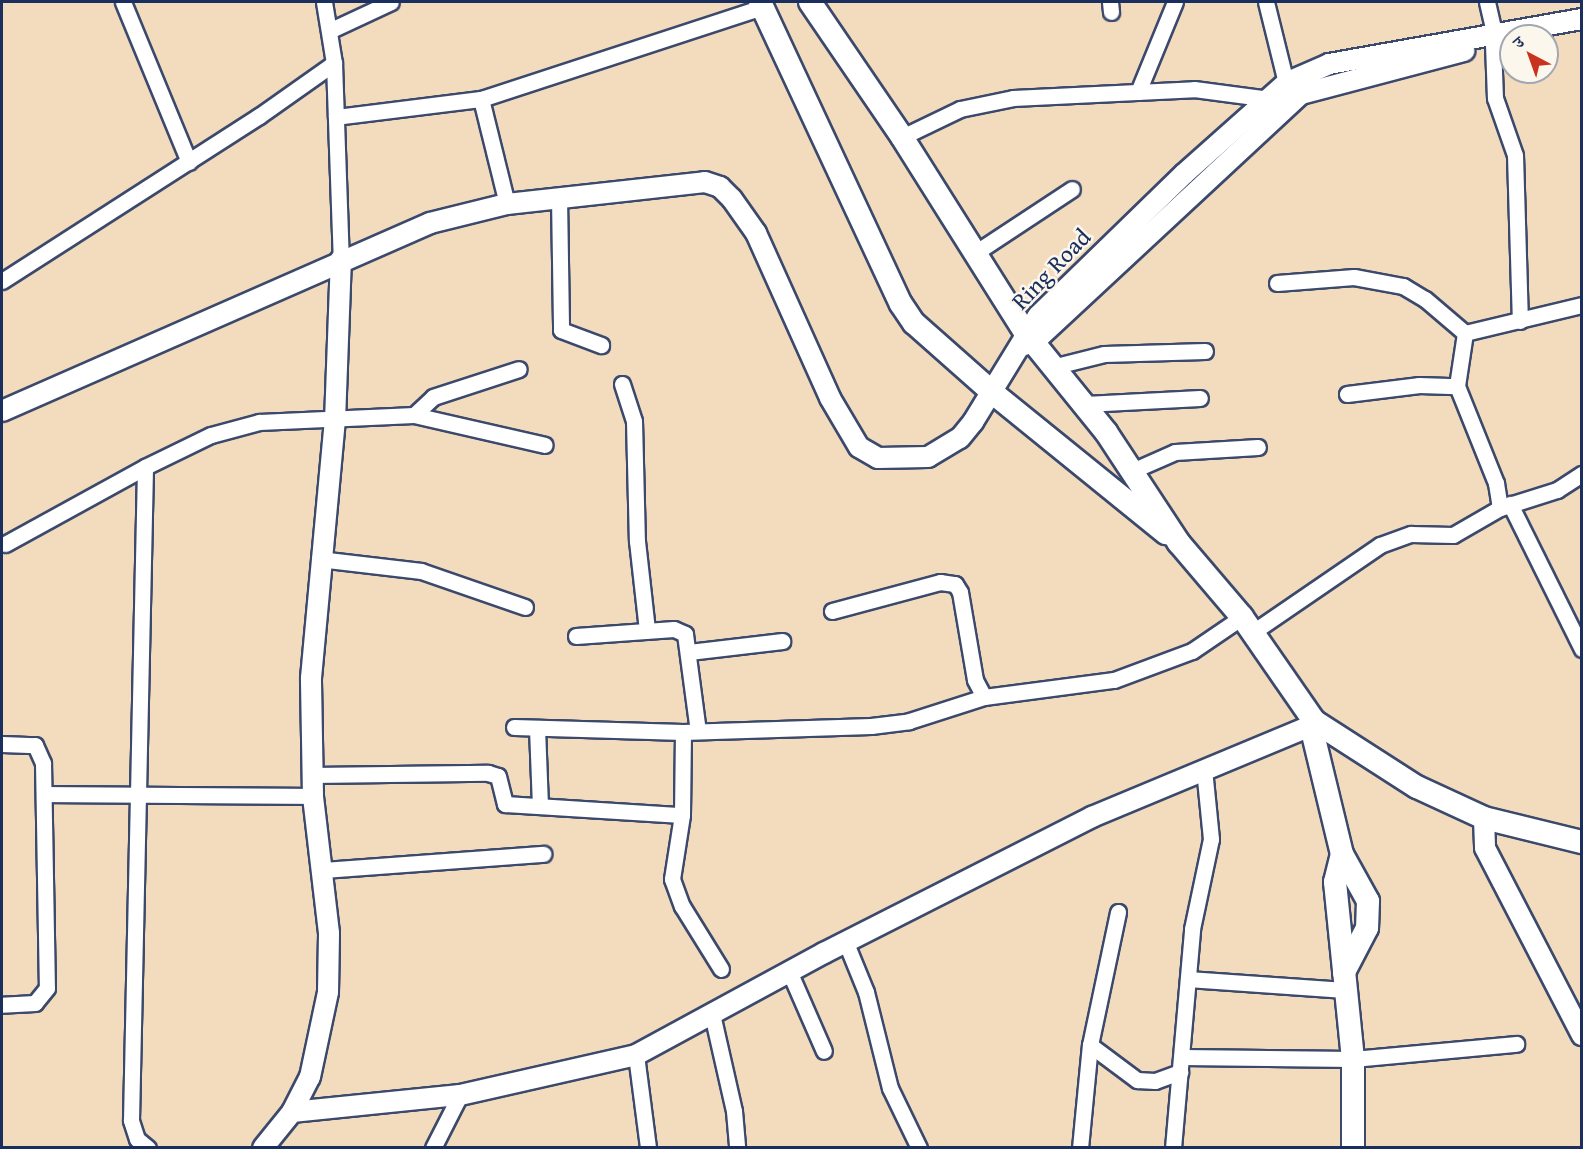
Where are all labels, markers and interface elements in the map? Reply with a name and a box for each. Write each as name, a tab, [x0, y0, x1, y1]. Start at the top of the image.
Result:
north arrow	[1499, 24, 1559, 84]
text: उ	[1508, 30, 1529, 54]
street label: Ring Road	[1005, 223, 1097, 315]

